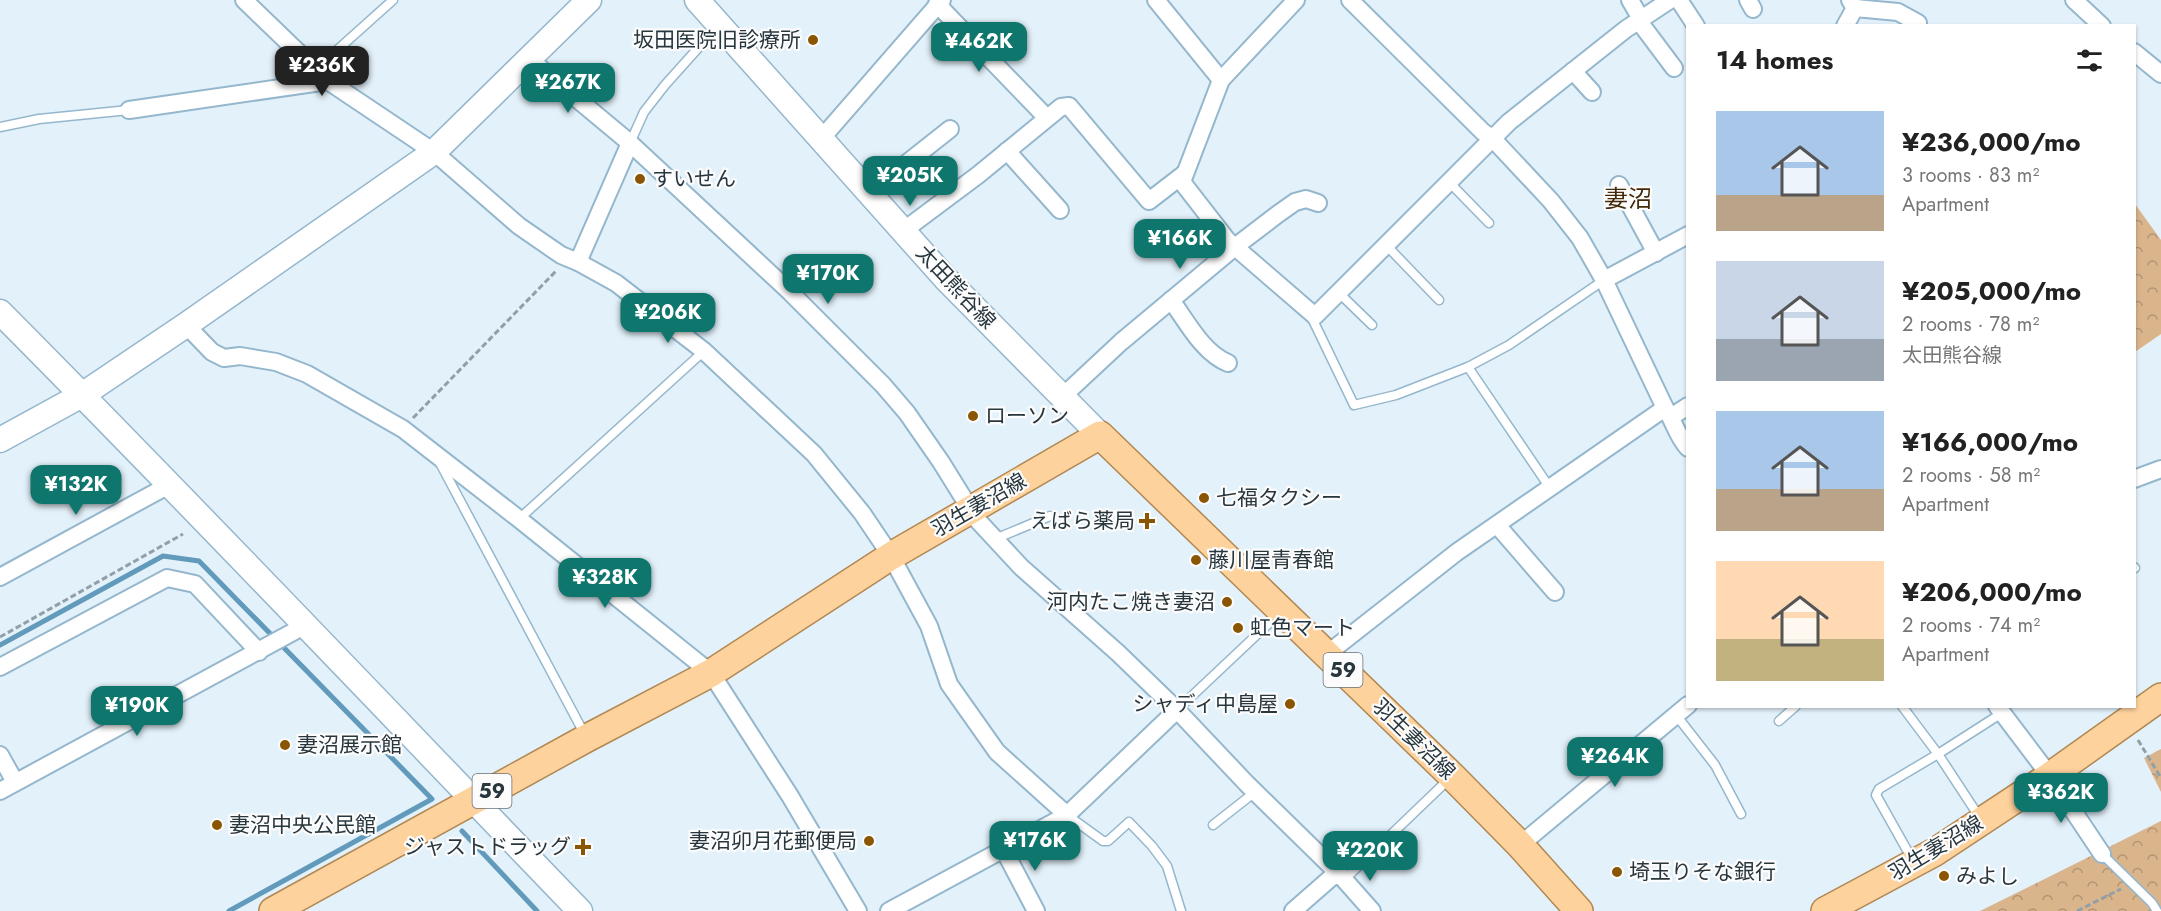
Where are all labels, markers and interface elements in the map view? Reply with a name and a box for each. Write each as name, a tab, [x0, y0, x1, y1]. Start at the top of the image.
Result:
pin: ¥462K	[937, 22, 1021, 73]
place label: 坂田医院旧診療所	[633, 25, 801, 55]
text: ¥462K	[945, 27, 1013, 56]
marker: 坂田医院旧診療所	[806, 33, 820, 47]
text: 14 homes	[1716, 41, 1833, 79]
icon: filters	[2073, 44, 2106, 77]
pin: ¥236K	[280, 46, 364, 97]
text: ¥236K	[289, 51, 355, 80]
pin: ¥267K	[526, 63, 610, 114]
text: ¥267K	[535, 68, 601, 97]
text: ¥236,000/mo	[1902, 123, 2081, 161]
icon: home	[1764, 135, 1836, 207]
pin: ¥205K	[868, 156, 952, 207]
text: ¥205K	[877, 161, 943, 190]
text: 3 rooms · 83 m²	[1902, 161, 2039, 190]
place label: すいせん	[652, 164, 736, 194]
marker: すいせん	[633, 172, 647, 186]
district label: 妻沼	[1604, 181, 1652, 216]
text: Apartment	[1902, 190, 1989, 219]
pin: ¥166K	[1138, 219, 1222, 270]
text: ¥166K	[1148, 224, 1212, 253]
street label: 太田熊谷線	[909, 238, 1003, 336]
pin: ¥170K	[786, 254, 870, 305]
text: ¥170K	[797, 259, 859, 288]
text: ¥205,000/mo	[1902, 272, 2081, 310]
icon: home	[1764, 285, 1836, 357]
pin: ¥206K	[626, 293, 710, 344]
text: ¥206K	[634, 298, 702, 327]
text: 2 rooms · 78 m²	[1902, 310, 2039, 339]
text: 太田熊谷線	[1902, 341, 2002, 370]
place label: ローソン	[985, 401, 1069, 431]
marker: ローソン	[966, 409, 980, 423]
text: ¥166,000/mo	[1902, 423, 2078, 461]
icon: home	[1764, 435, 1836, 507]
text: 2 rooms · 58 m²	[1902, 461, 2040, 490]
pin: ¥132K	[34, 465, 118, 516]
street label: 羽生妻沼線	[926, 466, 1032, 544]
text: ¥132K	[44, 470, 108, 499]
place label: 七福タクシー	[1216, 483, 1342, 513]
text: Apartment	[1902, 490, 1989, 519]
marker: 七福タクシー	[1197, 491, 1211, 505]
place label: えばら薬局	[1030, 506, 1135, 536]
marker: えばら薬局	[1140, 514, 1154, 528]
place label: 藤川屋青春館	[1208, 545, 1334, 575]
marker: 藤川屋青春館	[1189, 553, 1203, 567]
pin: ¥328K	[563, 558, 647, 609]
text: ¥328K	[572, 563, 638, 592]
text: ¥206,000/mo	[1902, 573, 2082, 611]
icon: home	[1764, 585, 1836, 657]
place label: 河内たこ焼き妻沼	[1047, 587, 1215, 617]
marker: 河内たこ焼き妻沼	[1220, 595, 1234, 609]
text: 2 rooms · 74 m²	[1902, 611, 2040, 640]
place label: 虹色マート	[1250, 613, 1355, 643]
marker: 虹色マート	[1231, 621, 1245, 635]
text: Apartment	[1902, 640, 1989, 669]
road number: 59	[1324, 653, 1362, 687]
pin: ¥190K	[95, 686, 179, 737]
place label: シャディ中島屋	[1132, 689, 1278, 719]
text: ¥190K	[105, 691, 169, 720]
street label: 羽生妻沼線	[1366, 692, 1462, 786]
marker: シャディ中島屋	[1283, 697, 1297, 711]
place label: 妻沼展示館	[297, 730, 402, 760]
pin: ¥264K	[1573, 737, 1657, 788]
marker: 妻沼展示館	[278, 738, 292, 752]
text: ¥264K	[1581, 742, 1649, 771]
pin: ¥362K	[2019, 773, 2103, 824]
road number: 59	[472, 774, 512, 808]
text: ¥362K	[2028, 778, 2094, 807]
street label: 羽生妻沼線	[1883, 808, 1989, 888]
place label: 妻沼中央公民館	[229, 810, 376, 840]
marker: 妻沼中央公民館	[210, 818, 224, 832]
pin: ¥176K	[993, 821, 1077, 872]
place label: 妻沼卯月花郵便局	[689, 826, 857, 856]
text: ¥176K	[1004, 826, 1066, 855]
pin: ¥220K	[1328, 831, 1412, 882]
place label: ジャストドラッグ	[404, 832, 571, 862]
marker: 妻沼卯月花郵便局	[862, 834, 876, 848]
text: ¥220K	[1337, 836, 1403, 865]
marker: ジャストドラッグ	[576, 840, 590, 854]
place label: 埼玉りそな銀行	[1629, 857, 1776, 887]
place label: みよし	[1956, 861, 2019, 891]
marker: 埼玉りそな銀行	[1610, 865, 1624, 879]
marker: みよし	[1937, 869, 1951, 883]

